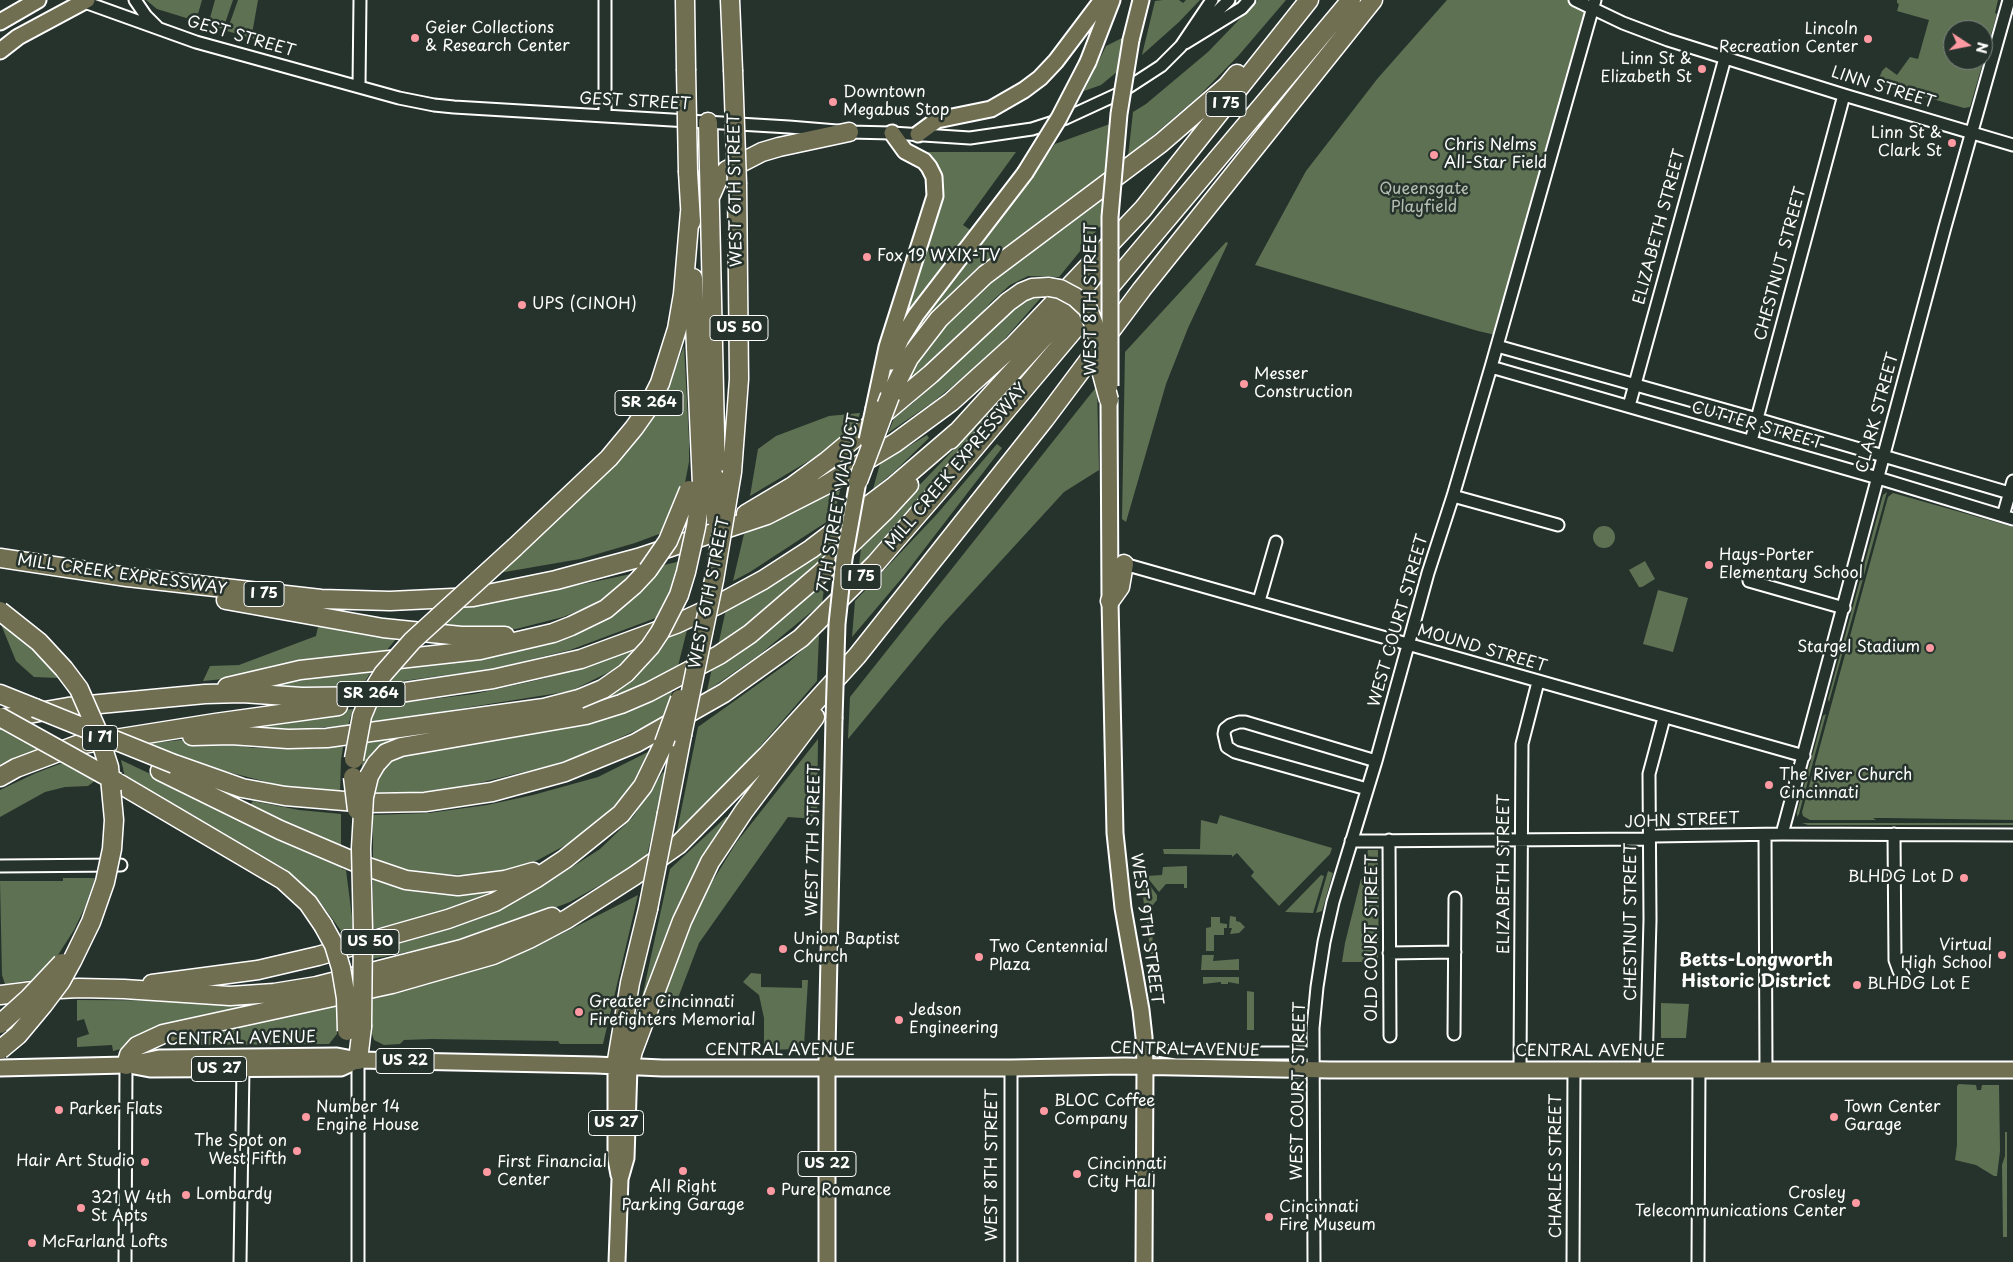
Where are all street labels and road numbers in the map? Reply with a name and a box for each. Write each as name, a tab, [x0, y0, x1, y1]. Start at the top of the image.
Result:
street label: GEST STREET	[185, 12, 297, 62]
street label: LINN STREET	[1829, 63, 1937, 113]
street label: GEST STREET	[579, 89, 691, 115]
road number: I 75	[1206, 92, 1246, 116]
street label: WEST 6TH STREET	[725, 113, 747, 267]
street label: ELIZABETH STREET	[1630, 147, 1690, 307]
street label: CHESTNUT STREET	[1751, 185, 1811, 343]
street label: WEST 8TH STREET	[1082, 223, 1102, 375]
road number: US 50	[710, 316, 768, 340]
street label: CLARK STREET	[1853, 351, 1903, 475]
street label: MILL CREEK EXPRESSWAY	[882, 380, 1032, 554]
road number: SR 264	[615, 390, 683, 416]
street label: CUTTER STREET	[1689, 398, 1825, 454]
street label: 7TH STREET VIADUCT	[814, 412, 864, 594]
street label: WEST 6TH STREET	[686, 516, 734, 670]
street label: WEST COURT STREET	[1365, 532, 1433, 710]
street label: MILL CREEK EXPRESSWAY	[16, 551, 228, 599]
road number: I 75	[841, 564, 881, 590]
road number: I 75	[244, 582, 284, 606]
street label: MOUND STREET	[1415, 621, 1549, 677]
road number: SR 264	[337, 682, 405, 706]
road number: I 71	[82, 726, 118, 750]
street label: WEST 7TH STREET	[803, 764, 825, 916]
street label: ELIZABETH STREET	[1495, 794, 1515, 954]
street label: JOHN STREET	[1624, 809, 1740, 833]
street label: CHESTNUT STREET	[1622, 843, 1642, 1001]
street label: WEST 9TH STREET	[1126, 852, 1166, 1006]
street label: OLD COURT STREET	[1363, 854, 1383, 1022]
road number: US 50	[341, 930, 399, 954]
street label: WEST COURT STREET	[1288, 1002, 1310, 1180]
street label: CENTRAL AVENUE	[166, 1028, 316, 1050]
street label: CENTRAL AVENUE	[1110, 1039, 1260, 1061]
street label: CENTRAL AVENUE	[705, 1041, 855, 1061]
street label: CENTRAL AVENUE	[1515, 1042, 1665, 1062]
road number: US 22	[376, 1048, 434, 1074]
road number: US 27	[192, 1056, 246, 1082]
street label: WEST 8TH STREET	[983, 1089, 1003, 1241]
street label: CHARLES STREET	[1547, 1094, 1567, 1238]
road number: US 27	[588, 1110, 644, 1136]
road number: US 22	[798, 1152, 856, 1176]

